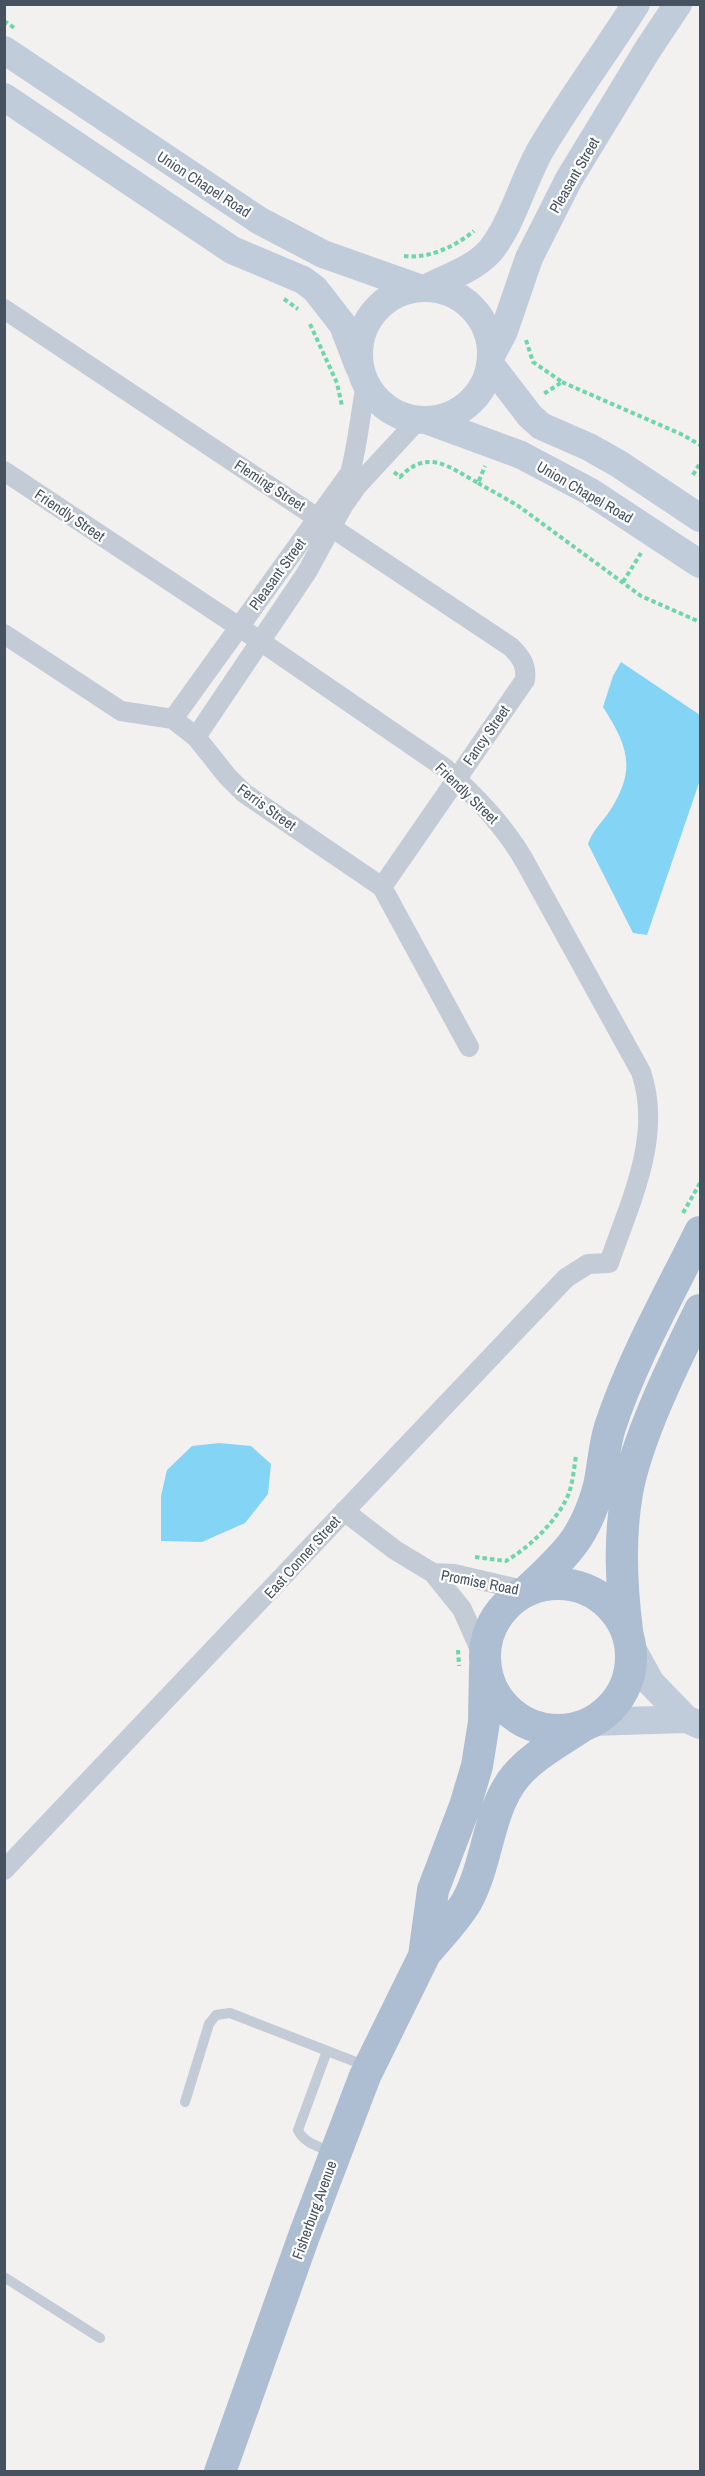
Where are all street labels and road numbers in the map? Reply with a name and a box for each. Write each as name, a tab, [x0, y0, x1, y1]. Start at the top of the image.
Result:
street label: Pleasant Street	[544, 133, 604, 217]
street label: Union Chapel Road	[153, 146, 255, 222]
street label: Fleming Street	[230, 454, 310, 516]
street label: Union Chapel Road	[533, 456, 637, 528]
street label: Friendly Street	[31, 484, 110, 547]
street label: Pleasant Street	[244, 533, 311, 614]
street label: Fancy Street	[458, 700, 515, 769]
street label: Friendly Street	[431, 757, 504, 829]
street label: Ferris Street	[233, 779, 301, 836]
street label: East Conner Street	[259, 1511, 345, 1603]
street label: Promise Road	[439, 1564, 521, 1600]
street label: Fisherburg Avenue	[286, 2158, 342, 2262]

